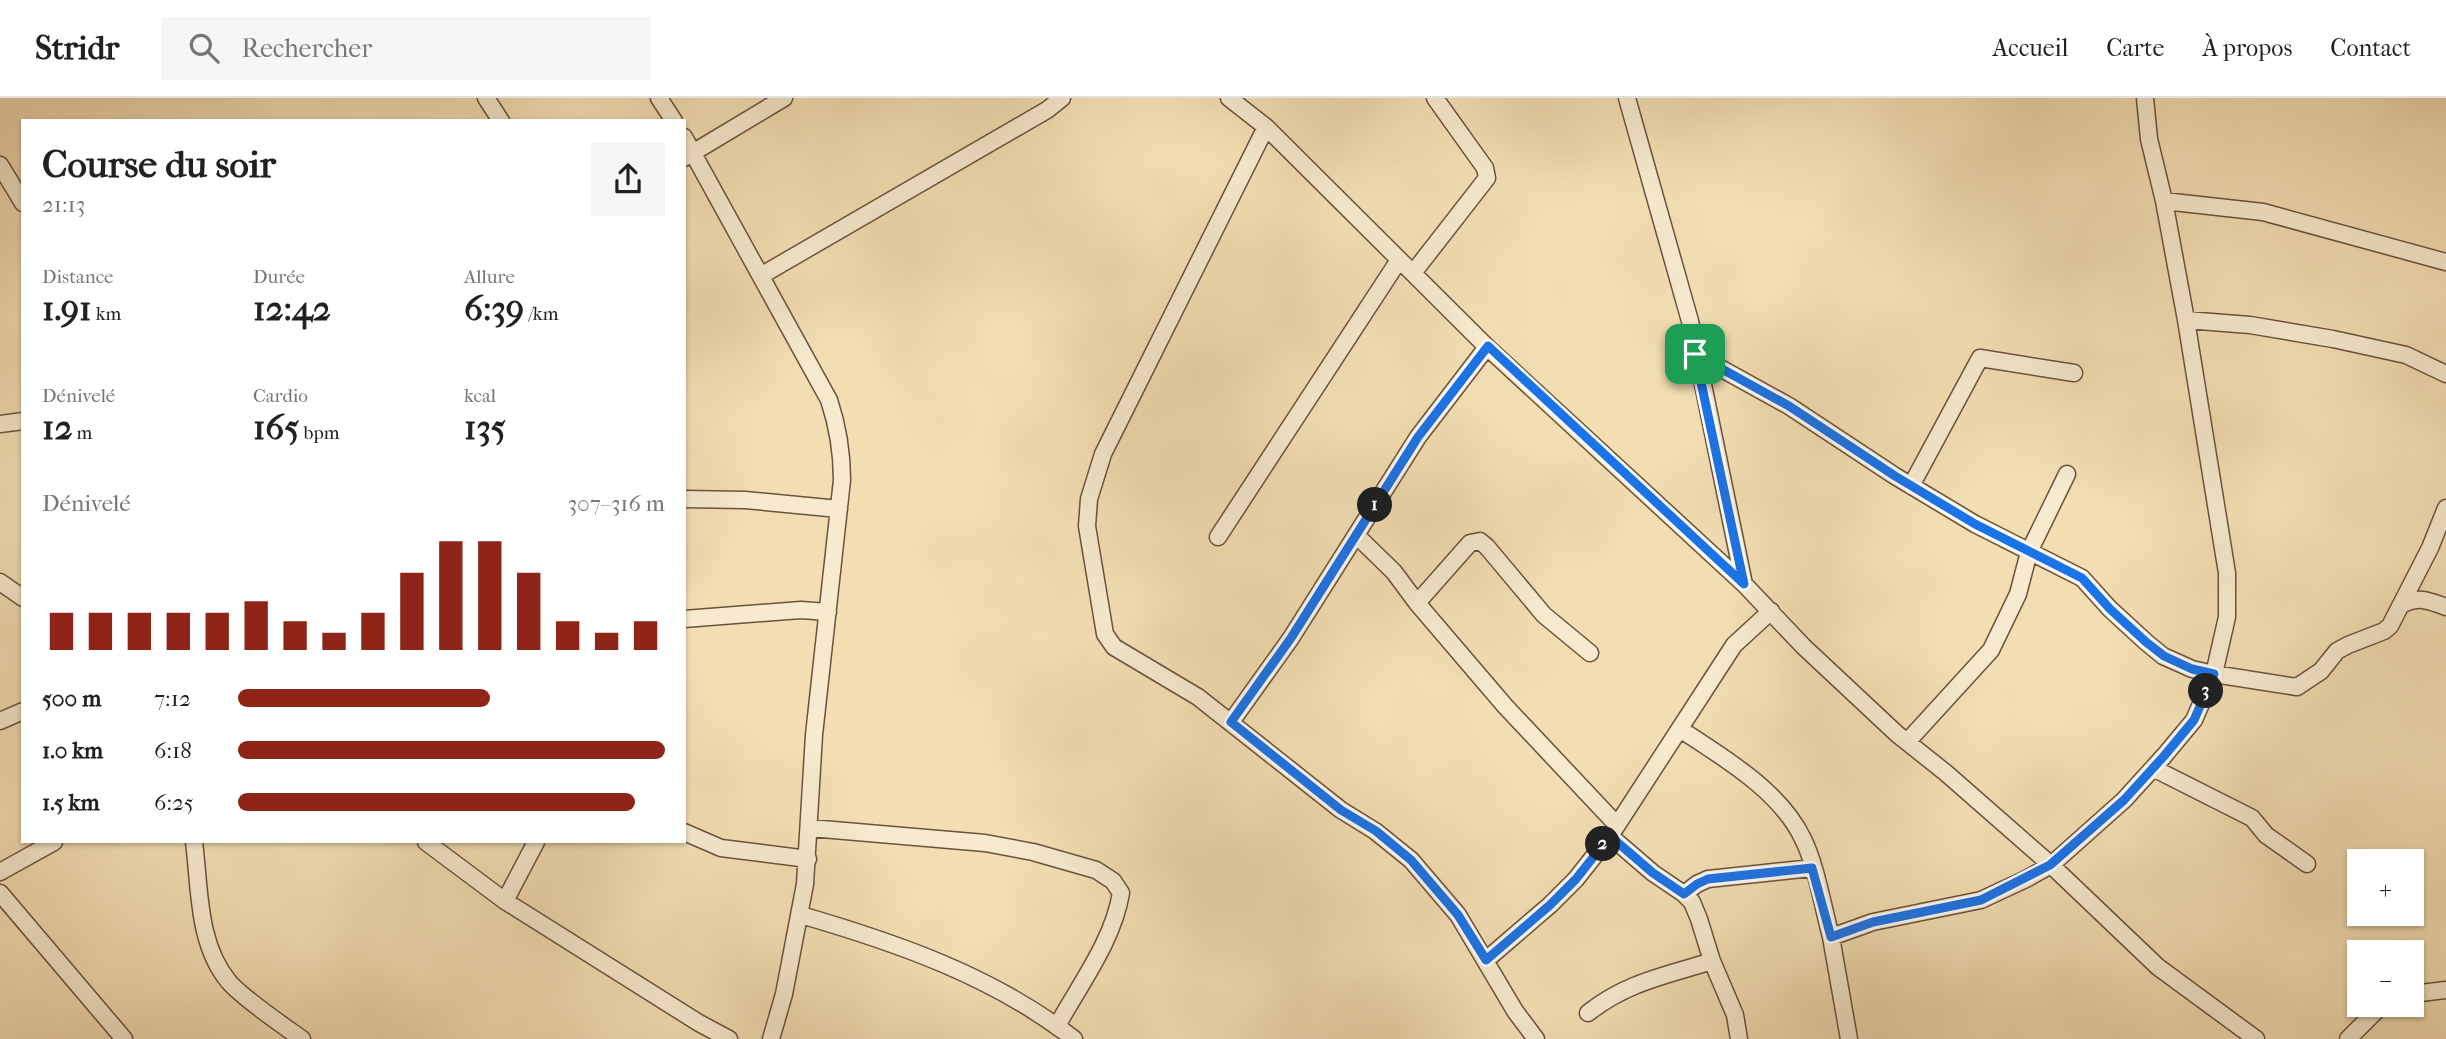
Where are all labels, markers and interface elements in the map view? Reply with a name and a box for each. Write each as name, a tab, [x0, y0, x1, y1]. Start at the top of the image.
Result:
search box	[161, 17, 651, 80]
text: Stridr	[35, 29, 119, 68]
icon: search	[185, 29, 223, 67]
text: Rechercher	[241, 33, 372, 64]
text: Accueil	[1993, 34, 2068, 62]
text: Carte	[2106, 34, 2164, 62]
text: À propos	[2202, 34, 2292, 62]
text: Contact	[2330, 34, 2411, 62]
text: Course du soir	[42, 142, 276, 187]
button: share	[591, 142, 665, 216]
text: 21:13	[42, 191, 85, 218]
text: Distance	[42, 266, 113, 288]
text: Durée	[253, 266, 305, 288]
text: Allure	[464, 266, 515, 288]
text: 1.91	[42, 288, 92, 329]
text: 12:42	[253, 288, 331, 329]
text: 6:39	[464, 288, 524, 329]
text: km	[92, 303, 121, 325]
text: /km	[524, 303, 558, 325]
pin	[1665, 324, 1725, 384]
icon: arrive	[1676, 335, 1714, 373]
text: Dénivelé	[42, 385, 115, 407]
text: Cardio	[253, 385, 308, 407]
text: kcal	[464, 385, 496, 407]
text: 12	[42, 407, 73, 448]
text: 165	[253, 407, 299, 448]
text: 135	[464, 407, 506, 448]
text: m	[73, 422, 92, 444]
text: bpm	[299, 422, 339, 444]
pin: 1	[1358, 488, 1392, 522]
text: Dénivelé	[42, 490, 131, 517]
text: 307–316 m	[568, 490, 665, 517]
text: 1	[1371, 493, 1378, 515]
pin: 3	[2188, 674, 2224, 708]
text: 3	[2202, 679, 2209, 701]
text: 500 m	[42, 685, 101, 712]
text: 7:12	[154, 685, 191, 712]
text: 1.0 km	[42, 737, 103, 764]
text: 6:18	[154, 737, 192, 764]
text: 1.5 km	[42, 789, 100, 816]
text: 6:25	[154, 789, 194, 816]
pin: 2	[1586, 826, 1620, 862]
text: 2	[1598, 832, 1607, 854]
map controls	[2347, 849, 2424, 1017]
button: +	[2347, 849, 2424, 926]
button: −	[2347, 940, 2424, 1017]

